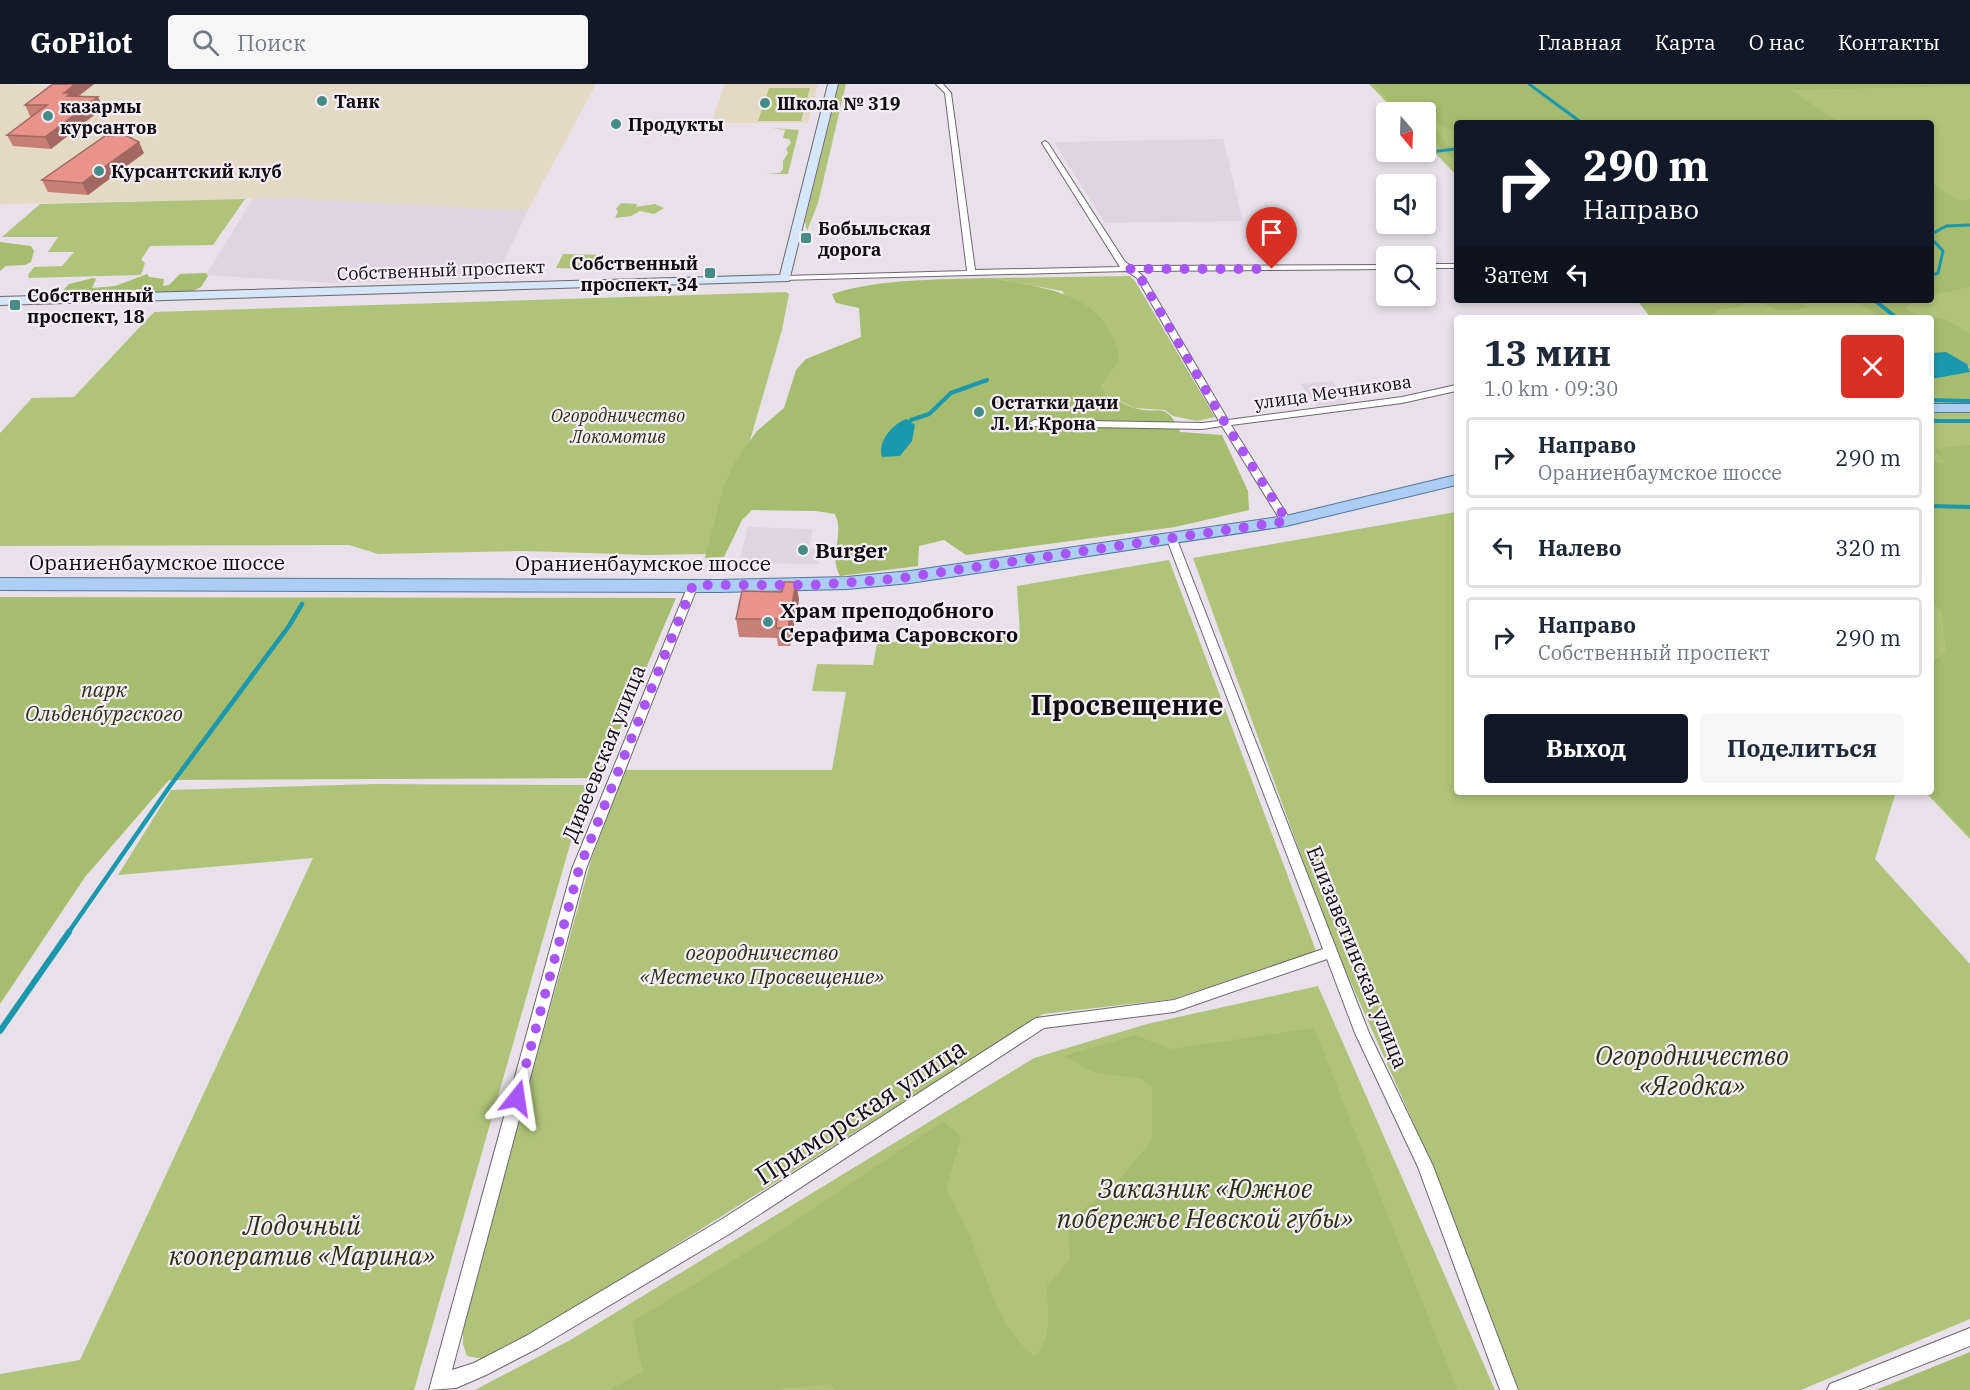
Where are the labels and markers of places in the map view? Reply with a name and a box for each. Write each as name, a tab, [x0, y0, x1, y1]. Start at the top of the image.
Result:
place label: Танк	[334, 90, 380, 113]
place label: Школа № 319	[777, 92, 901, 115]
marker: Танк	[315, 94, 329, 108]
place label: казармы курсантов	[60, 95, 157, 139]
marker: Школа № 319	[758, 96, 772, 110]
marker: казармы курсантов	[41, 109, 55, 123]
place label: Продукты	[628, 113, 724, 136]
marker: Продукты	[609, 117, 623, 131]
place label: Курсантский клуб	[111, 160, 282, 183]
marker: Курсантский клуб	[92, 164, 106, 178]
pin	[1246, 207, 1297, 269]
place label: Бобыльская дорога	[818, 217, 931, 261]
marker: Бобыльская дорога	[799, 231, 813, 245]
place label: Собственный проспект, 34	[571, 252, 698, 296]
marker: Собственный проспект, 34	[703, 266, 717, 280]
place label: Собственный проспект, 18	[27, 284, 154, 328]
marker: Собственный проспект, 18	[8, 298, 22, 312]
place label: Остатки дачи Л. И. Крона	[991, 391, 1119, 435]
marker: Остатки дачи Л. И. Крона	[972, 405, 986, 419]
place label: Burger	[815, 536, 888, 564]
marker: Burger	[796, 543, 810, 557]
place label: Храм преподобного Серафима Саровского	[780, 596, 1018, 648]
marker: Храм преподобного Серафима Саровского	[761, 615, 775, 629]

